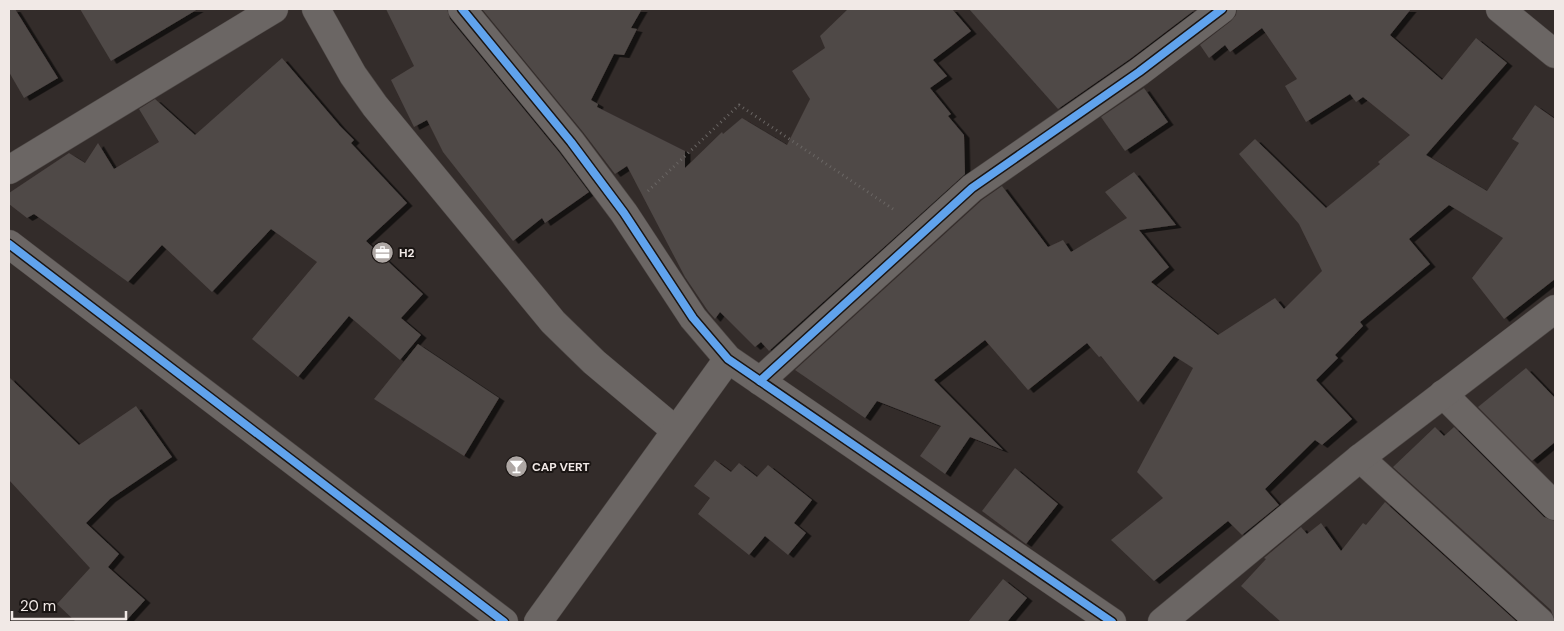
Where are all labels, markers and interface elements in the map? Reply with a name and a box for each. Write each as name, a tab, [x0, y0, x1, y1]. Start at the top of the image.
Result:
office icon: H2	[371, 241, 395, 265]
place label: H2	[399, 245, 415, 261]
bar icon: CAP VERT	[504, 455, 528, 479]
place label: CAP VERT	[532, 459, 590, 475]
scale bar	[12, 588, 126, 620]
text: 20 m	[20, 596, 56, 616]

